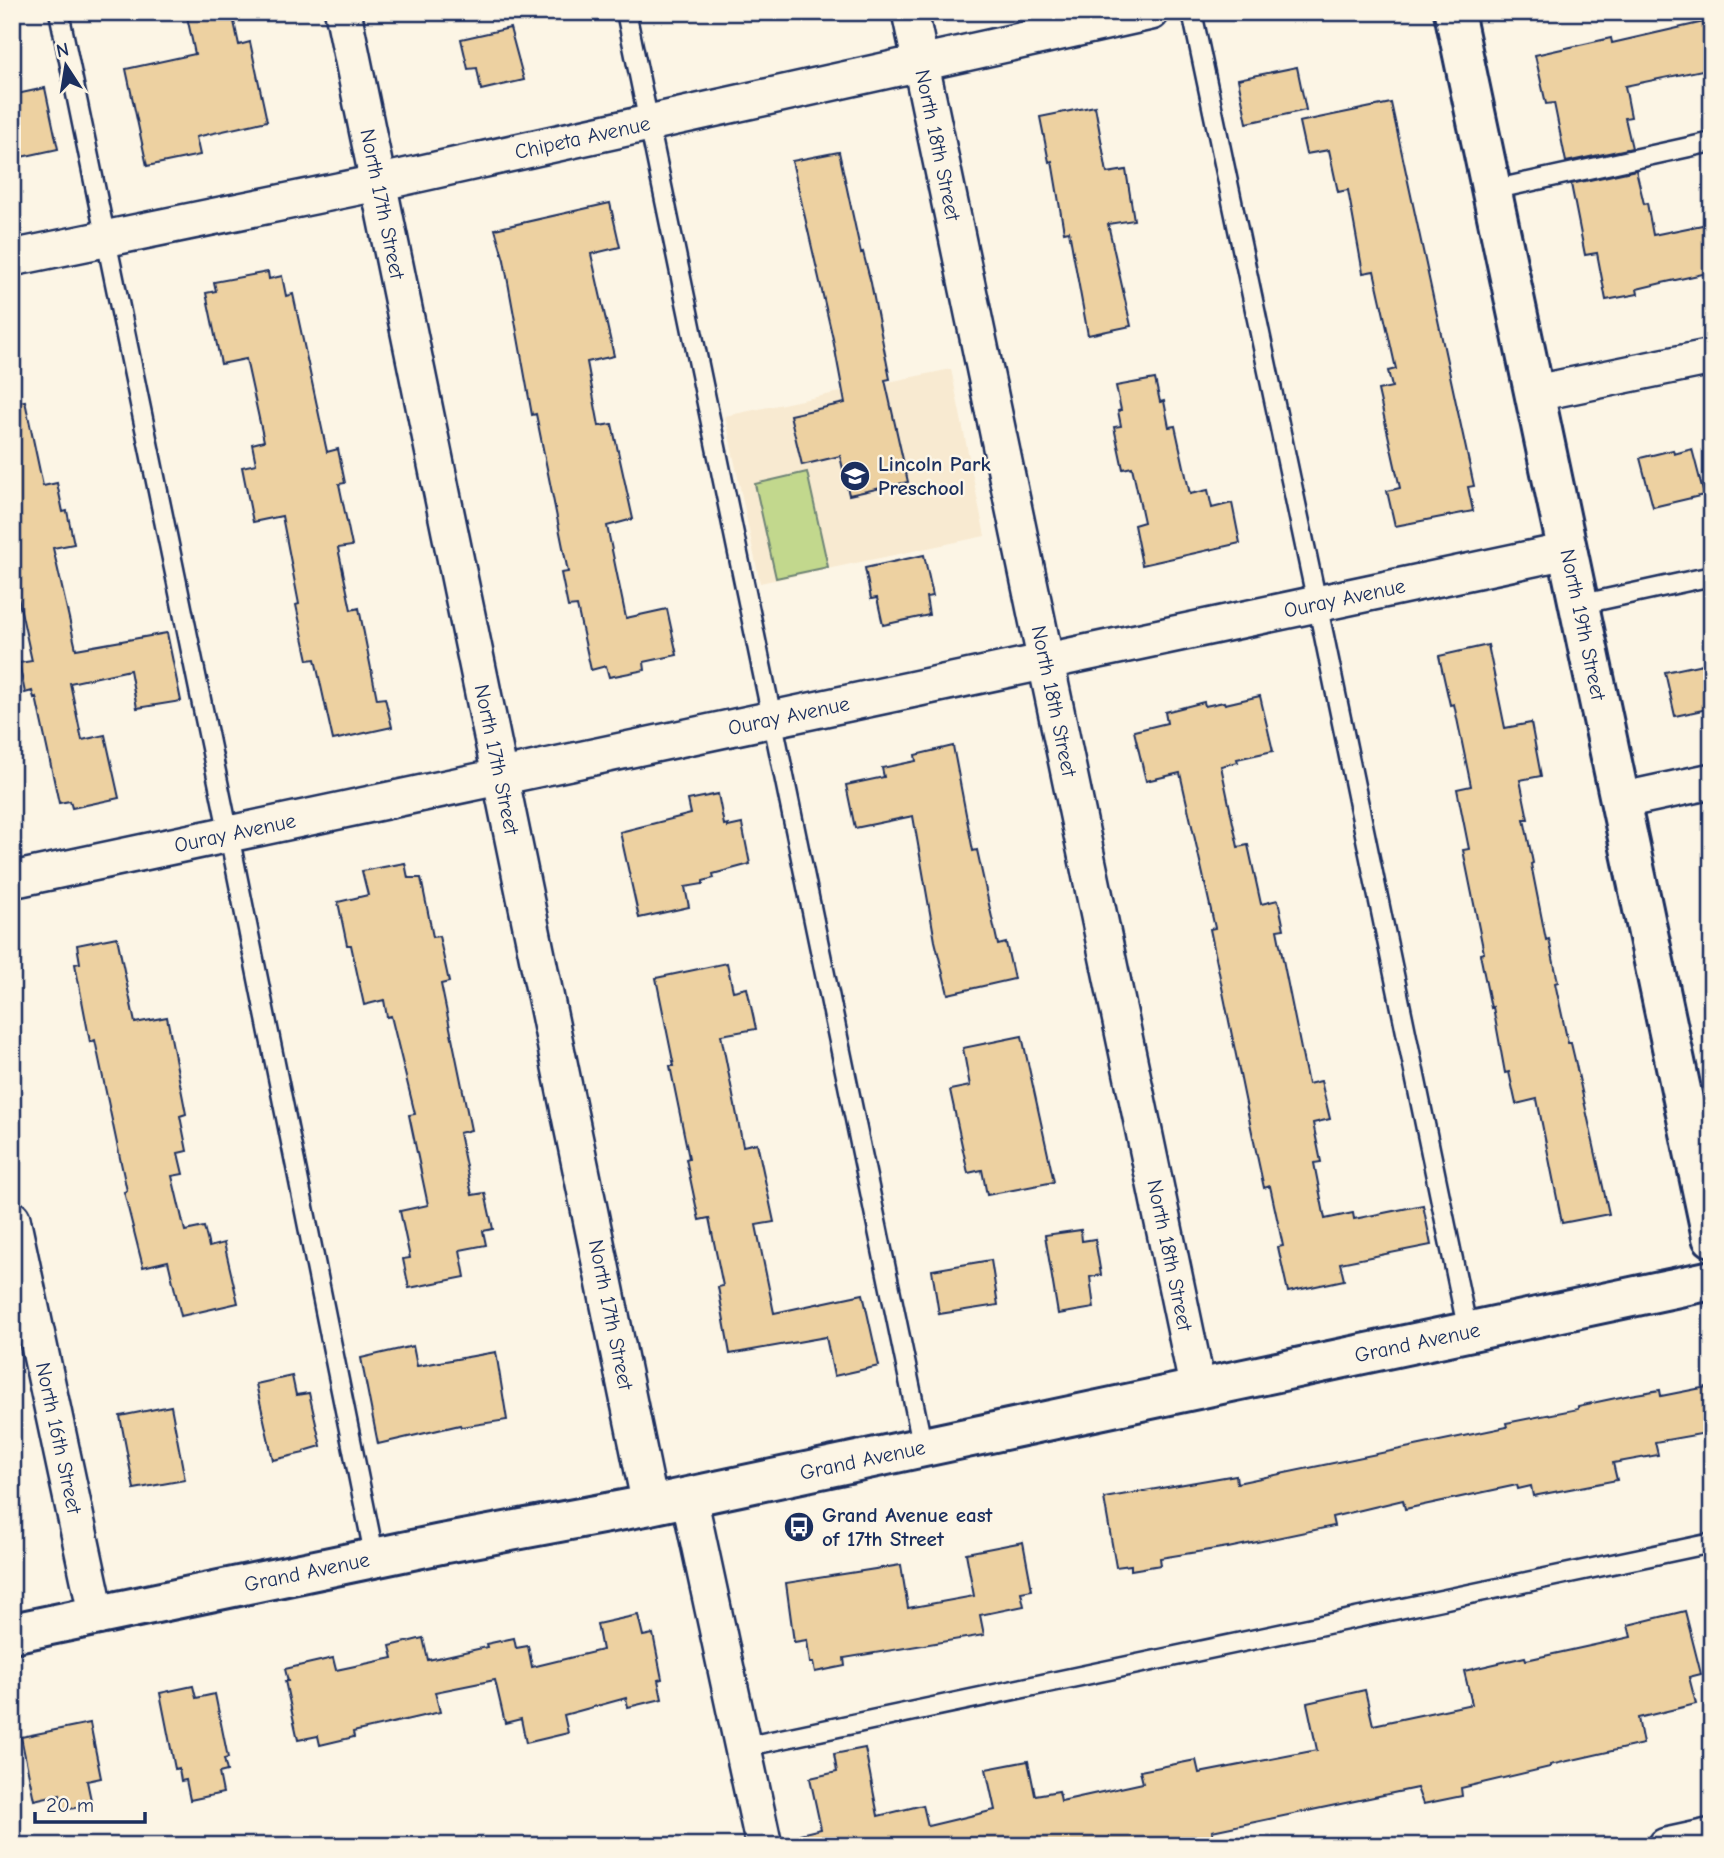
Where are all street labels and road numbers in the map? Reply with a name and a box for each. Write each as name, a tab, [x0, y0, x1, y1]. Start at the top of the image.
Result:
street label: North 18th Street	[910, 67, 965, 224]
street label: Chipeta Avenue	[513, 111, 652, 164]
street label: North 17th Street	[355, 127, 410, 282]
street label: North 19th Street	[1555, 547, 1611, 703]
street label: Ouray Avenue	[1282, 574, 1407, 623]
street label: North 18th Street	[1027, 623, 1082, 780]
street label: North 17th Street	[470, 682, 524, 838]
street label: Ouray Avenue	[726, 691, 852, 740]
street label: Ouray Avenue	[172, 808, 298, 857]
street label: North 18th Street	[1142, 1177, 1197, 1334]
street label: North 17th Street	[584, 1238, 638, 1393]
street label: Grand Avenue	[1352, 1317, 1482, 1367]
street label: North 16th Street	[31, 1360, 87, 1517]
street label: Grand Avenue	[798, 1435, 927, 1485]
street label: Grand Avenue	[242, 1547, 372, 1597]

